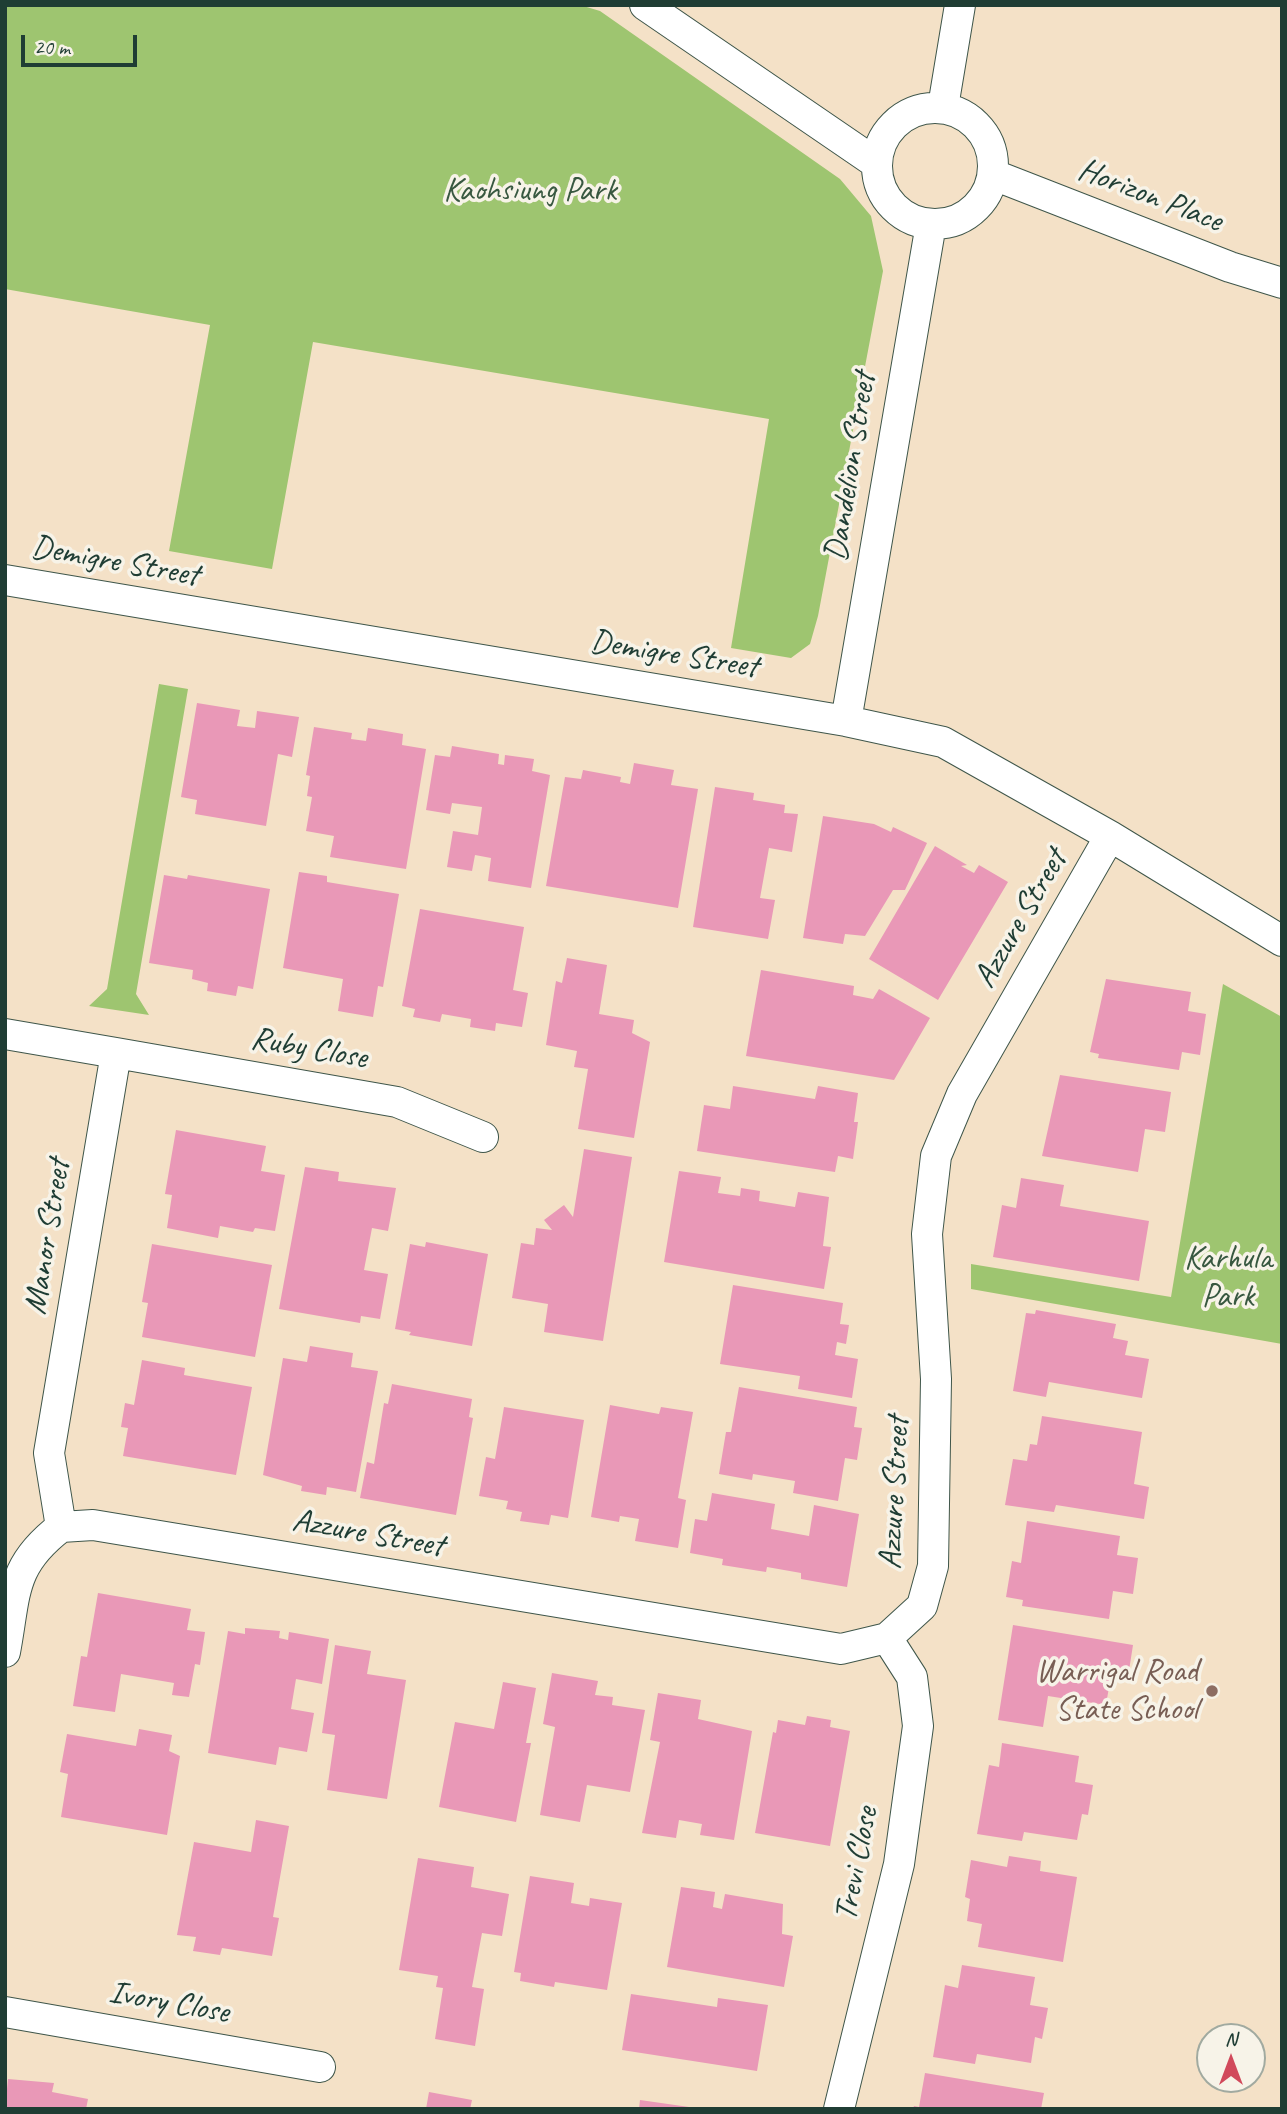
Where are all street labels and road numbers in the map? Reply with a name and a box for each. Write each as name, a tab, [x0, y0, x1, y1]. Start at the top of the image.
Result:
street label: Horizon Place	[1072, 150, 1228, 242]
street label: Dandelion Street	[817, 370, 885, 564]
street label: Demigre Street	[28, 528, 202, 596]
street label: Demigre Street	[587, 622, 761, 688]
street label: Azzure Street	[966, 843, 1076, 995]
street label: Ruby Close	[248, 1019, 370, 1079]
street label: Manor Street	[16, 1157, 80, 1317]
street label: Azzure Street	[871, 1416, 919, 1570]
street label: Azzure Street	[289, 1501, 447, 1567]
street label: Trevi Close	[827, 1804, 887, 1924]
street label: Ivory Close	[106, 1973, 232, 2033]

